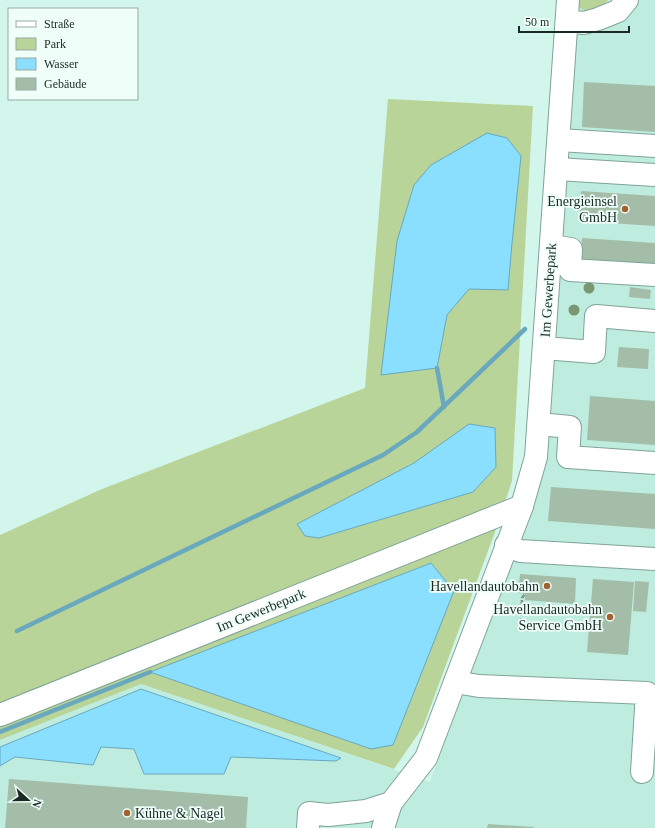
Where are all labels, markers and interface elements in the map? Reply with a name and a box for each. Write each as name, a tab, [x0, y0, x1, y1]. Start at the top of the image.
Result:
legend	[8, 8, 138, 100]
scale bar	[519, 8, 629, 34]
text: 50 m	[525, 15, 550, 29]
text: Straße	[44, 17, 75, 31]
text: Park	[44, 37, 66, 51]
text: Wasser	[44, 57, 78, 71]
text: Gebäude	[44, 77, 87, 91]
place label: Energieinsel GmbH	[547, 194, 617, 225]
marker: Energieinsel GmbH	[620, 204, 630, 214]
street label: Im Gewerbepark	[538, 242, 559, 338]
place label: Havellandautobahn	[430, 579, 539, 594]
marker: Havellandautobahn	[542, 581, 552, 591]
street label: Im Gewerbepark	[215, 586, 308, 635]
place label: Havellandautobahn Service GmbH	[493, 602, 602, 633]
marker: Havellandautobahn Service GmbH	[605, 612, 615, 622]
north arrow	[8, 780, 48, 820]
text: N	[30, 798, 44, 809]
place label: Kühne & Nagel	[135, 806, 224, 821]
marker: Kühne & Nagel	[122, 808, 132, 818]

